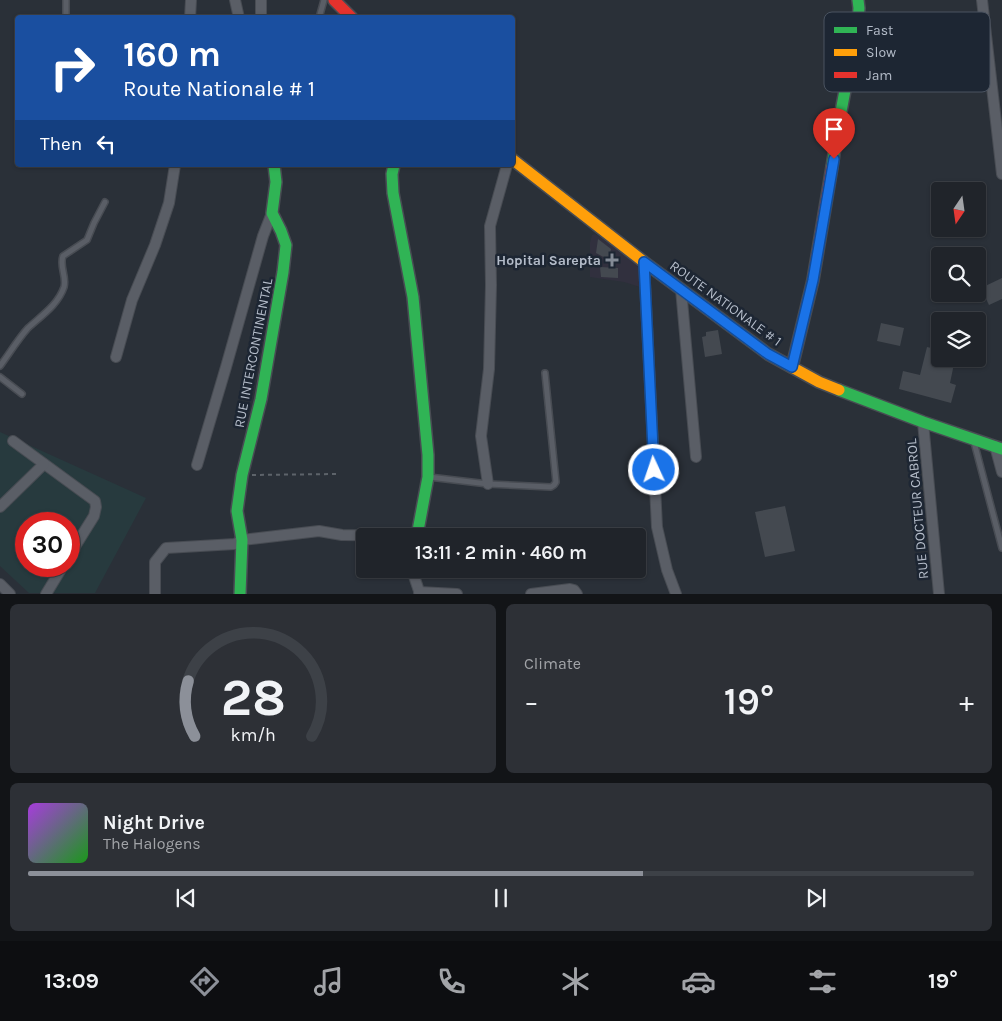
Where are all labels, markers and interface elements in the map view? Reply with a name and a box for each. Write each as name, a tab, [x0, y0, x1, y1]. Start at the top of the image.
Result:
legend	[824, 12, 990, 92]
text: Fast	[866, 22, 893, 39]
text: 160 m	[123, 34, 221, 75]
icon: right	[40, 35, 105, 100]
text: Slow	[866, 44, 896, 61]
text: Jam	[866, 67, 892, 84]
text: Route Nationale # 1	[123, 76, 315, 102]
pin	[813, 108, 855, 159]
icon: arrive	[820, 115, 848, 143]
icon: left	[92, 130, 120, 158]
text: Then	[40, 133, 82, 155]
north arrow	[931, 182, 986, 238]
map controls	[931, 182, 986, 367]
button: search	[931, 247, 986, 302]
place label: Hopital Sarepta	[496, 252, 601, 269]
marker: Hopital Sarepta	[605, 253, 619, 267]
street label: ROUTE NATIONALE # 1	[666, 257, 785, 350]
street label: RUE INTERCONTINENTAL	[231, 276, 276, 429]
button: layers	[931, 312, 986, 367]
street label: RUE DOCTEUR CABROL	[903, 437, 932, 580]
position arrow	[627, 443, 679, 495]
speed limit sign: 30	[15, 512, 80, 577]
text: 13:11 · 2 min · 460 m	[415, 542, 587, 564]
text: Climate	[524, 654, 581, 673]
text: 28	[220, 667, 286, 728]
text: 19°	[724, 679, 774, 724]
text: −	[524, 685, 539, 718]
text: +	[959, 685, 974, 718]
text: km/h	[230, 725, 276, 746]
text: Night Drive	[103, 812, 205, 834]
text: The Halogens	[103, 834, 201, 853]
icon: previous	[172, 884, 200, 912]
icon: pause	[487, 884, 515, 912]
icon: next	[802, 884, 830, 912]
icon: directions	[187, 964, 222, 999]
icon: music	[311, 964, 346, 999]
icon: phone	[434, 964, 469, 999]
icon: climate	[558, 964, 593, 999]
icon: car	[681, 964, 716, 999]
icon: filters	[805, 964, 840, 999]
text: 13:09	[44, 968, 99, 994]
text: 19°	[928, 968, 958, 994]

